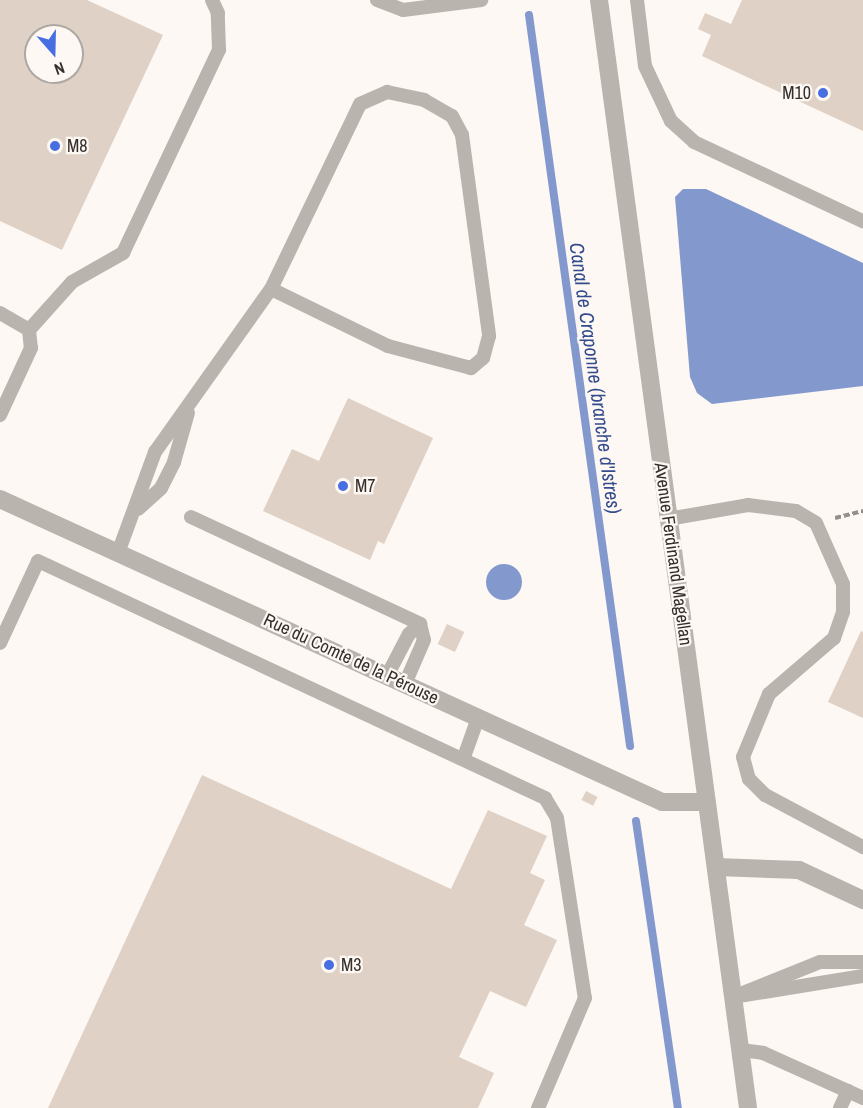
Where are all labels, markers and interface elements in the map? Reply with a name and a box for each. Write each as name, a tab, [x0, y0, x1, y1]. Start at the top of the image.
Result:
north arrow	[24, 24, 84, 84]
text: N	[51, 57, 68, 81]
place label: M10	[782, 82, 811, 104]
marker: M10	[816, 86, 830, 100]
place label: M8	[67, 135, 88, 157]
marker: M8	[48, 139, 62, 153]
water label: Canal de Craponne (branche d'Istres)	[565, 241, 627, 515]
street label: Avenue Ferdinand Magellan	[649, 461, 697, 647]
place label: M7	[355, 475, 376, 497]
marker: M7	[336, 479, 350, 493]
street label: Rue du Comte de la Pérouse	[260, 609, 442, 709]
place label: M3	[341, 954, 362, 976]
marker: M3	[322, 958, 336, 972]

